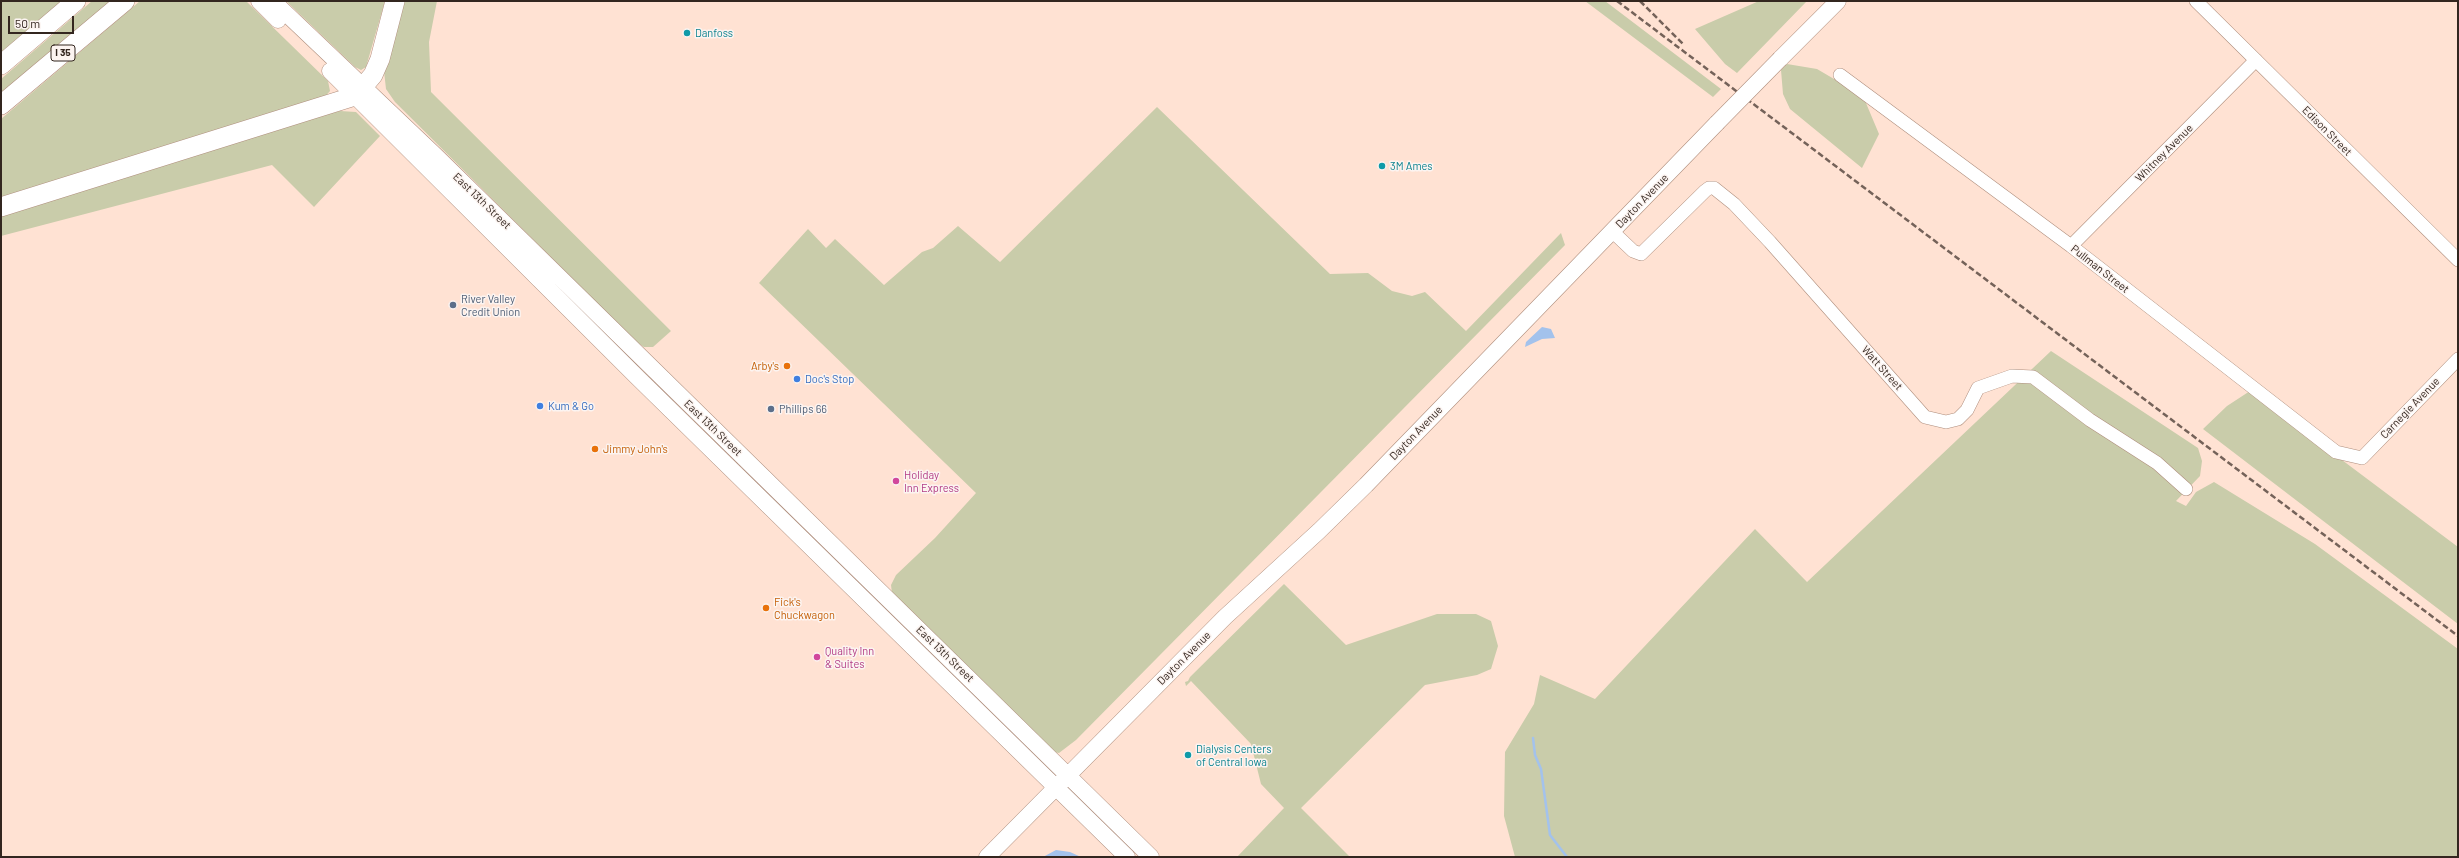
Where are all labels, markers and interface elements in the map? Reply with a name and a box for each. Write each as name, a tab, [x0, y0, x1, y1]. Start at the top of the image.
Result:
scale bar	[10, 8, 76, 34]
text: 50 m	[15, 16, 40, 30]
place label: Danfoss	[695, 26, 733, 40]
marker: Danfoss	[682, 28, 692, 38]
road number: I 35	[51, 45, 75, 61]
street label: Edison Street	[2299, 103, 2355, 159]
street label: Whitney Avenue	[2132, 121, 2196, 185]
place label: 3M Ames	[1390, 159, 1432, 173]
marker: 3M Ames	[1377, 161, 1387, 171]
street label: East 13th Street	[450, 170, 514, 232]
street label: Dayton Avenue	[1613, 171, 1671, 231]
street label: Pullman Street	[2068, 242, 2132, 296]
place label: River Valley Credit Union	[461, 292, 520, 318]
marker: River Valley Credit Union	[448, 300, 458, 310]
street label: Watt Street	[1859, 343, 1905, 393]
place label: Arby's	[751, 359, 779, 373]
marker: Arby's	[782, 361, 792, 371]
place label: Doc's Stop	[805, 372, 854, 386]
marker: Doc's Stop	[792, 374, 802, 384]
street label: Carnegie Avenue	[2378, 375, 2442, 441]
street label: East 13th Street	[681, 397, 745, 459]
place label: Kum & Go	[548, 399, 594, 413]
marker: Kum & Go	[535, 401, 545, 411]
place label: Phillips 66	[779, 402, 827, 416]
street label: Dayton Avenue	[1387, 403, 1445, 463]
marker: Phillips 66	[766, 404, 776, 414]
place label: Jimmy John's	[603, 442, 668, 456]
marker: Jimmy John's	[590, 444, 600, 454]
place label: Holiday Inn Express	[904, 468, 959, 494]
marker: Holiday Inn Express	[891, 476, 901, 486]
place label: Fick's Chuckwagon	[774, 595, 835, 621]
marker: Fick's Chuckwagon	[761, 603, 771, 613]
street label: East 13th Street	[913, 623, 977, 685]
street label: Dayton Avenue	[1154, 628, 1214, 688]
place label: Quality Inn & Suites	[825, 644, 874, 670]
marker: Quality Inn & Suites	[812, 652, 822, 662]
place label: Dialysis Centers of Central Iowa	[1196, 742, 1271, 768]
marker: Dialysis Centers of Central Iowa	[1183, 750, 1193, 760]

